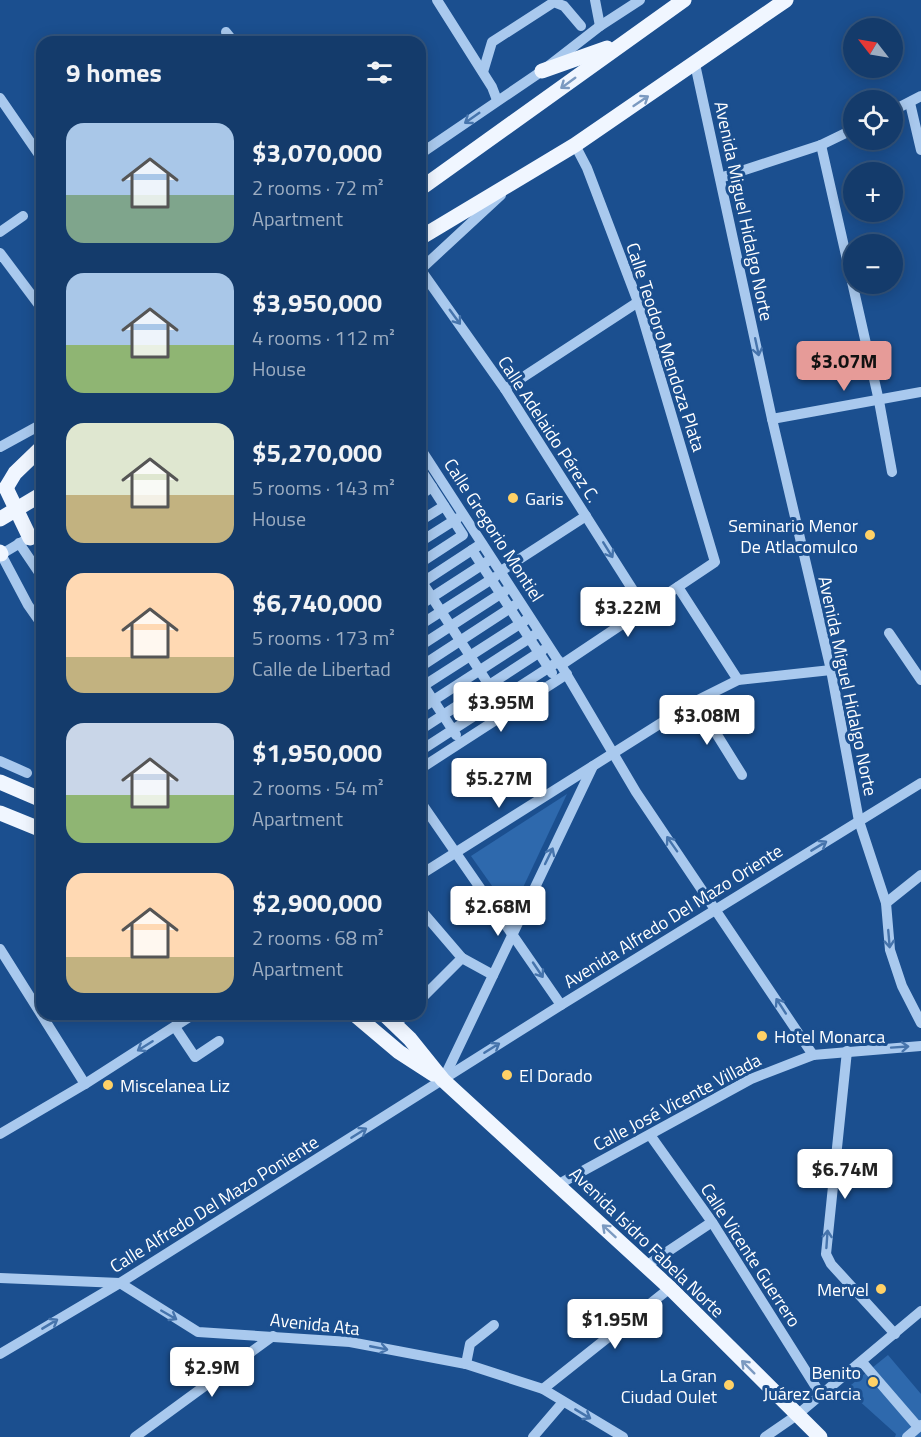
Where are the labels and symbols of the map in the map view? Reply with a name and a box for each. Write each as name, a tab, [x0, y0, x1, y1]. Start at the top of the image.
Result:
north arrow	[843, 18, 903, 78]
one-way arrow	[560, 76, 576, 89]
one-way arrow	[632, 95, 649, 107]
street label: Avenida Miguel Hidalgo Norte	[708, 99, 780, 323]
one-way arrow	[464, 112, 480, 124]
street label: Calle Teodoro Mendoza Plata	[619, 239, 713, 455]
one-way arrow	[449, 308, 461, 324]
one-way arrow	[752, 337, 763, 357]
pin: $3.07M	[795, 341, 893, 392]
street label: Calle Adelaido Pérez C.	[491, 350, 607, 508]
street label: Calle Gregorio Montiel	[437, 453, 551, 607]
place label: Garis	[525, 485, 564, 512]
marker: Garis	[506, 491, 520, 505]
place label: Seminario Menor De Atlacomulco	[728, 512, 858, 560]
marker: Seminario Menor De Atlacomulco	[863, 528, 877, 542]
one-way arrow	[602, 541, 614, 558]
street label: Avenida Miguel Hidalgo Norte	[812, 574, 884, 798]
pin: $3.22M	[579, 587, 677, 638]
pin: $3.95M	[452, 682, 550, 733]
pin: $3.08M	[658, 695, 756, 746]
pin: $5.27M	[450, 758, 548, 809]
one-way arrow	[666, 836, 678, 853]
street label: Avenida Alfredo Del Mazo Oriente	[558, 837, 788, 995]
one-way arrow	[810, 840, 827, 852]
one-way arrow	[544, 848, 556, 866]
pin: $2.68M	[449, 886, 547, 937]
one-way arrow	[883, 928, 894, 948]
one-way arrow	[532, 961, 544, 978]
one-way arrow	[774, 998, 786, 1015]
place label: Hotel Monarca	[774, 1023, 885, 1050]
marker: Hotel Monarca	[755, 1029, 769, 1043]
one-way arrow	[137, 1040, 154, 1052]
one-way arrow	[483, 1041, 500, 1053]
one-way arrow	[890, 1042, 910, 1053]
street label: Calle José Vicente Villada	[588, 1046, 766, 1158]
place label: El Dorado	[519, 1062, 592, 1089]
marker: El Dorado	[500, 1068, 514, 1082]
place label: Miscelanea Liz	[120, 1072, 230, 1099]
marker: Miscelanea Liz	[101, 1078, 115, 1092]
one-way arrow	[350, 1126, 367, 1138]
street label: Calle Alfredo Del Mazo Poniente	[104, 1129, 324, 1279]
pin: $6.74M	[796, 1149, 894, 1200]
street label: Avenida Isidro Fabela Norte	[563, 1161, 731, 1323]
street label: Calle Vicente Guerrero	[694, 1178, 808, 1332]
one-way arrow	[601, 1223, 616, 1238]
one-way arrow	[822, 1229, 833, 1249]
place label: Mervel	[817, 1276, 869, 1303]
marker: Mervel	[874, 1282, 888, 1296]
pin: $1.95M	[566, 1299, 664, 1350]
street label: Avenida Ata	[269, 1306, 361, 1342]
one-way arrow	[160, 1309, 177, 1321]
one-way arrow	[41, 1318, 58, 1330]
one-way arrow	[369, 1343, 389, 1354]
pin: $2.9M	[170, 1347, 254, 1398]
one-way arrow	[741, 1359, 756, 1374]
place label: Benito Juárez Garcia	[763, 1359, 861, 1407]
place label: La Gran Ciudad Oulet	[621, 1362, 718, 1410]
marker: Benito Juárez Garcia	[866, 1375, 880, 1389]
marker: La Gran Ciudad Oulet	[722, 1378, 736, 1392]
one-way arrow	[574, 1408, 591, 1420]

